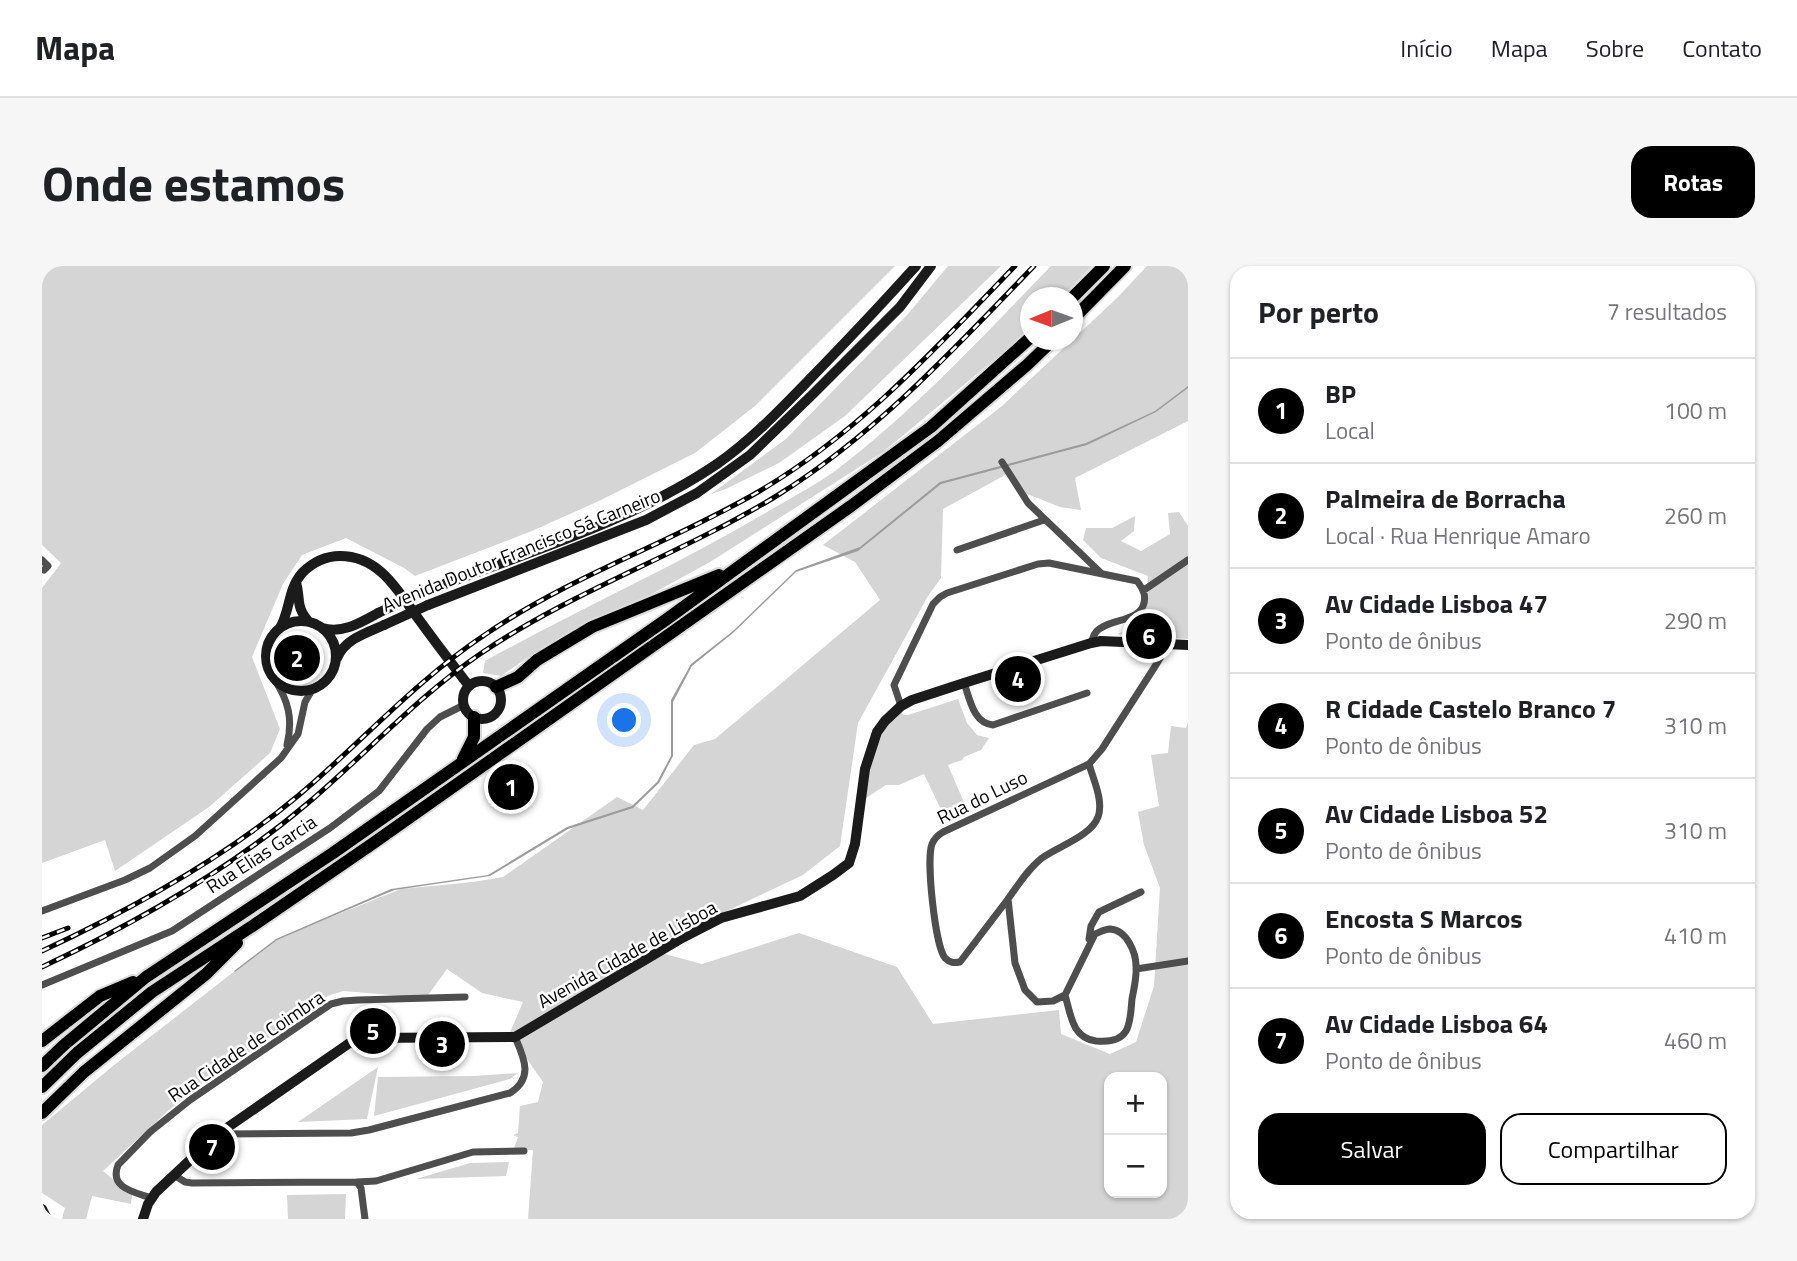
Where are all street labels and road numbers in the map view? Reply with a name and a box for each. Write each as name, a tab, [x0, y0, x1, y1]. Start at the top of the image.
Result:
street label: Avenida Doutor Francisco Sá Carneiro	[377, 480, 664, 619]
street label: Rua do Luso	[932, 762, 1032, 831]
street label: Rua Elias Garcia	[200, 807, 322, 900]
street label: Avenida Cidade de Lisboa	[532, 892, 722, 1015]
street label: Rua Cidade de Coimbra	[162, 982, 330, 1109]

